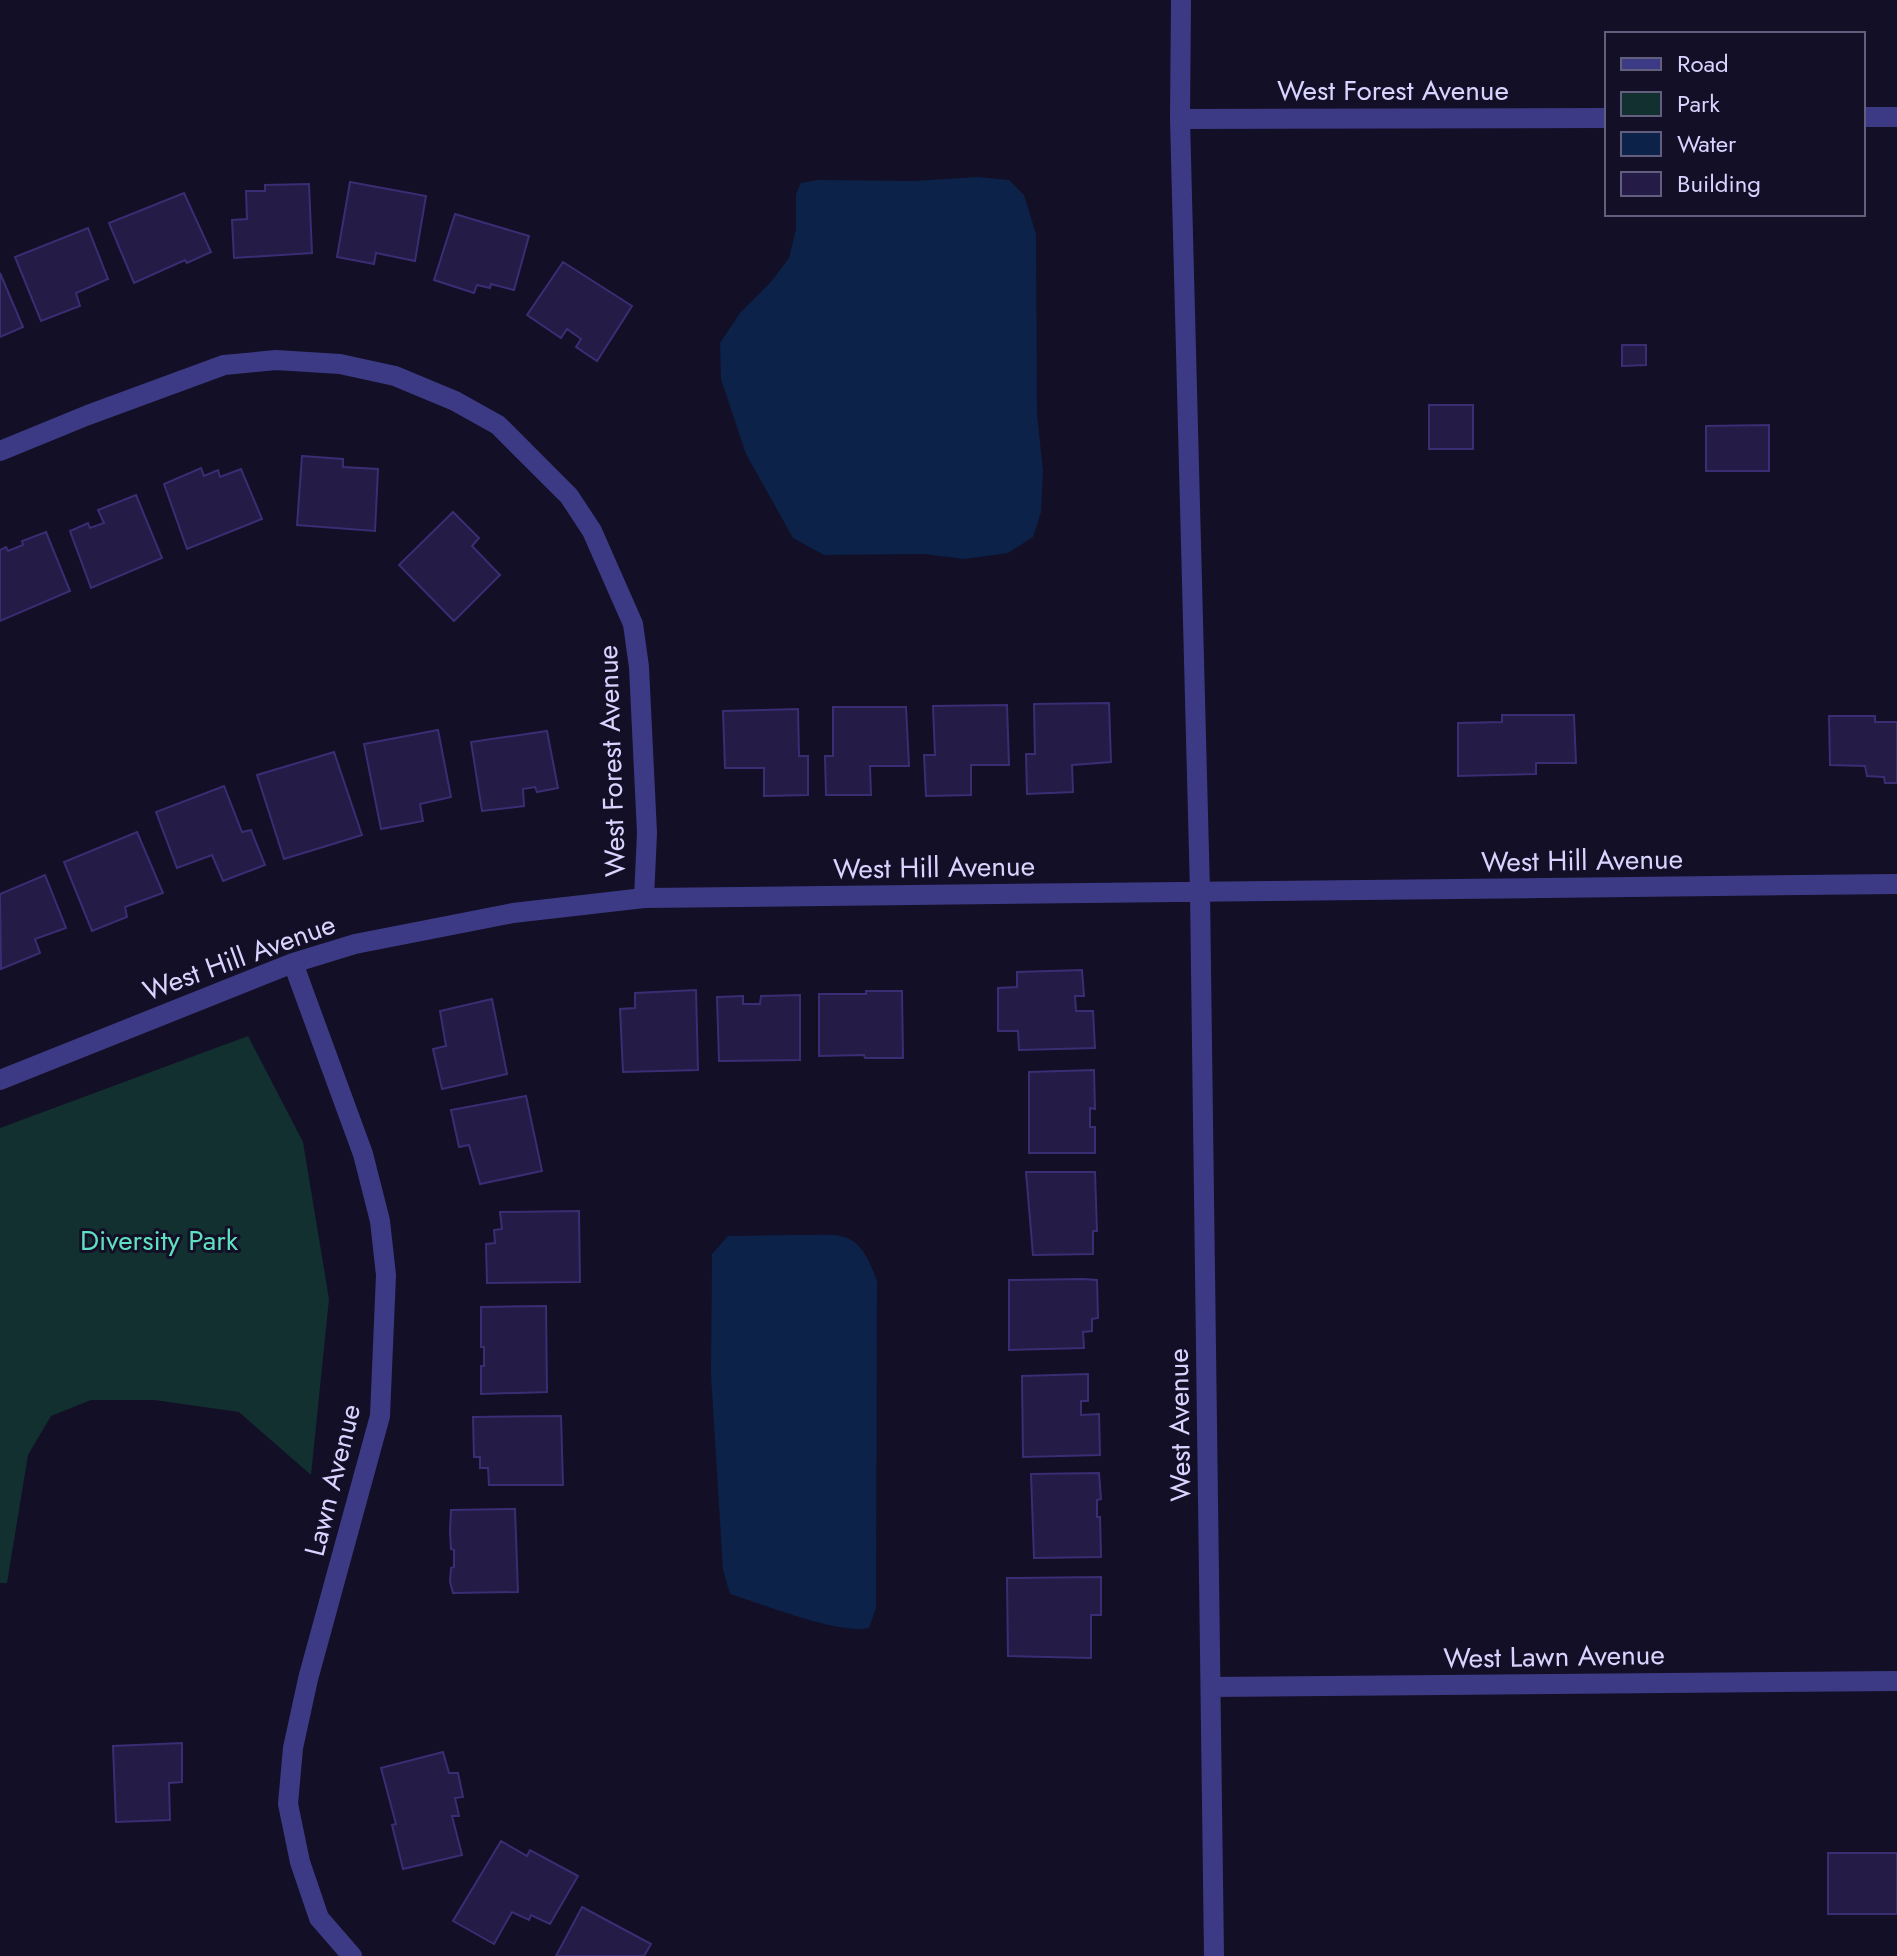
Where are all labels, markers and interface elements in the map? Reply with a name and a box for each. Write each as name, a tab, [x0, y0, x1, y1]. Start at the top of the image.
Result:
legend	[1605, 32, 1865, 216]
text: Road	[1677, 46, 1729, 81]
street label: West Forest Avenue	[1277, 70, 1509, 111]
text: Park	[1677, 86, 1720, 121]
text: Water	[1677, 126, 1737, 161]
text: Building	[1677, 166, 1761, 201]
street label: West Forest Avenue	[587, 644, 636, 878]
street label: West Hill Avenue	[1481, 838, 1683, 883]
street label: West Hill Avenue	[833, 845, 1035, 890]
street label: West Hill Avenue	[137, 904, 341, 1011]
park label: Diversity Park	[80, 1220, 239, 1261]
street label: West Avenue	[1158, 1348, 1201, 1502]
street label: Lawn Avenue	[294, 1400, 371, 1560]
street label: West Lawn Avenue	[1443, 1634, 1665, 1679]

